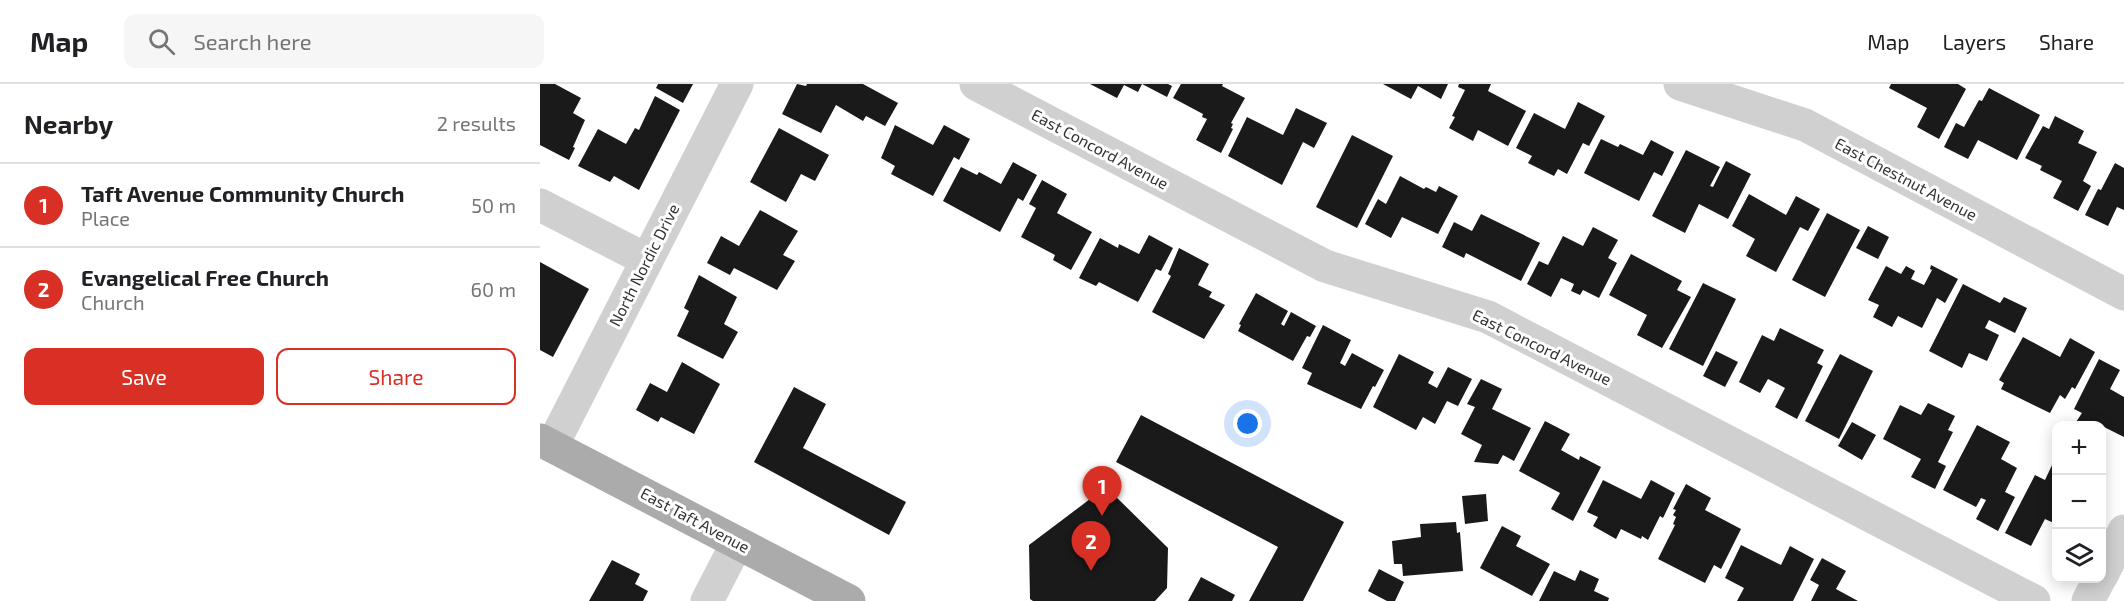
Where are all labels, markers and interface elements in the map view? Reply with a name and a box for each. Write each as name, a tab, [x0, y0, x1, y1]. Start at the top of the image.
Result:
search box	[124, 14, 544, 68]
text: Map	[30, 24, 88, 58]
icon: search	[145, 25, 178, 58]
text: Search here	[193, 28, 312, 54]
text: Map	[1867, 29, 1909, 54]
text: Layers	[1942, 29, 2006, 54]
text: Share	[2039, 29, 2094, 54]
street label: East Concord Avenue	[1029, 104, 1172, 193]
text: Nearby	[24, 108, 113, 139]
text: 2 results	[437, 111, 516, 135]
street label: East Chestnut Avenue	[1832, 133, 1980, 224]
text: Taft Avenue Community Church	[81, 180, 405, 206]
text: 1	[39, 193, 48, 217]
text: 50 m	[471, 193, 516, 217]
street label: North Nordic Drive	[604, 200, 683, 329]
text: Place	[81, 206, 130, 230]
text: Evangelical Free Church	[81, 264, 329, 290]
text: 2	[38, 277, 49, 301]
text: 60 m	[471, 277, 516, 301]
text: Church	[81, 290, 145, 314]
street label: East Concord Avenue	[1470, 305, 1615, 388]
button: Save	[24, 348, 264, 405]
button: Share	[276, 348, 516, 405]
your location	[1233, 409, 1262, 438]
map controls	[2052, 421, 2106, 583]
button: +	[2052, 421, 2106, 475]
pin: 1	[1082, 466, 1122, 516]
button: −	[2052, 475, 2106, 529]
street label: East Taft Avenue	[637, 483, 753, 556]
pin: 2	[1072, 522, 1110, 571]
button: layers	[2052, 529, 2106, 583]

